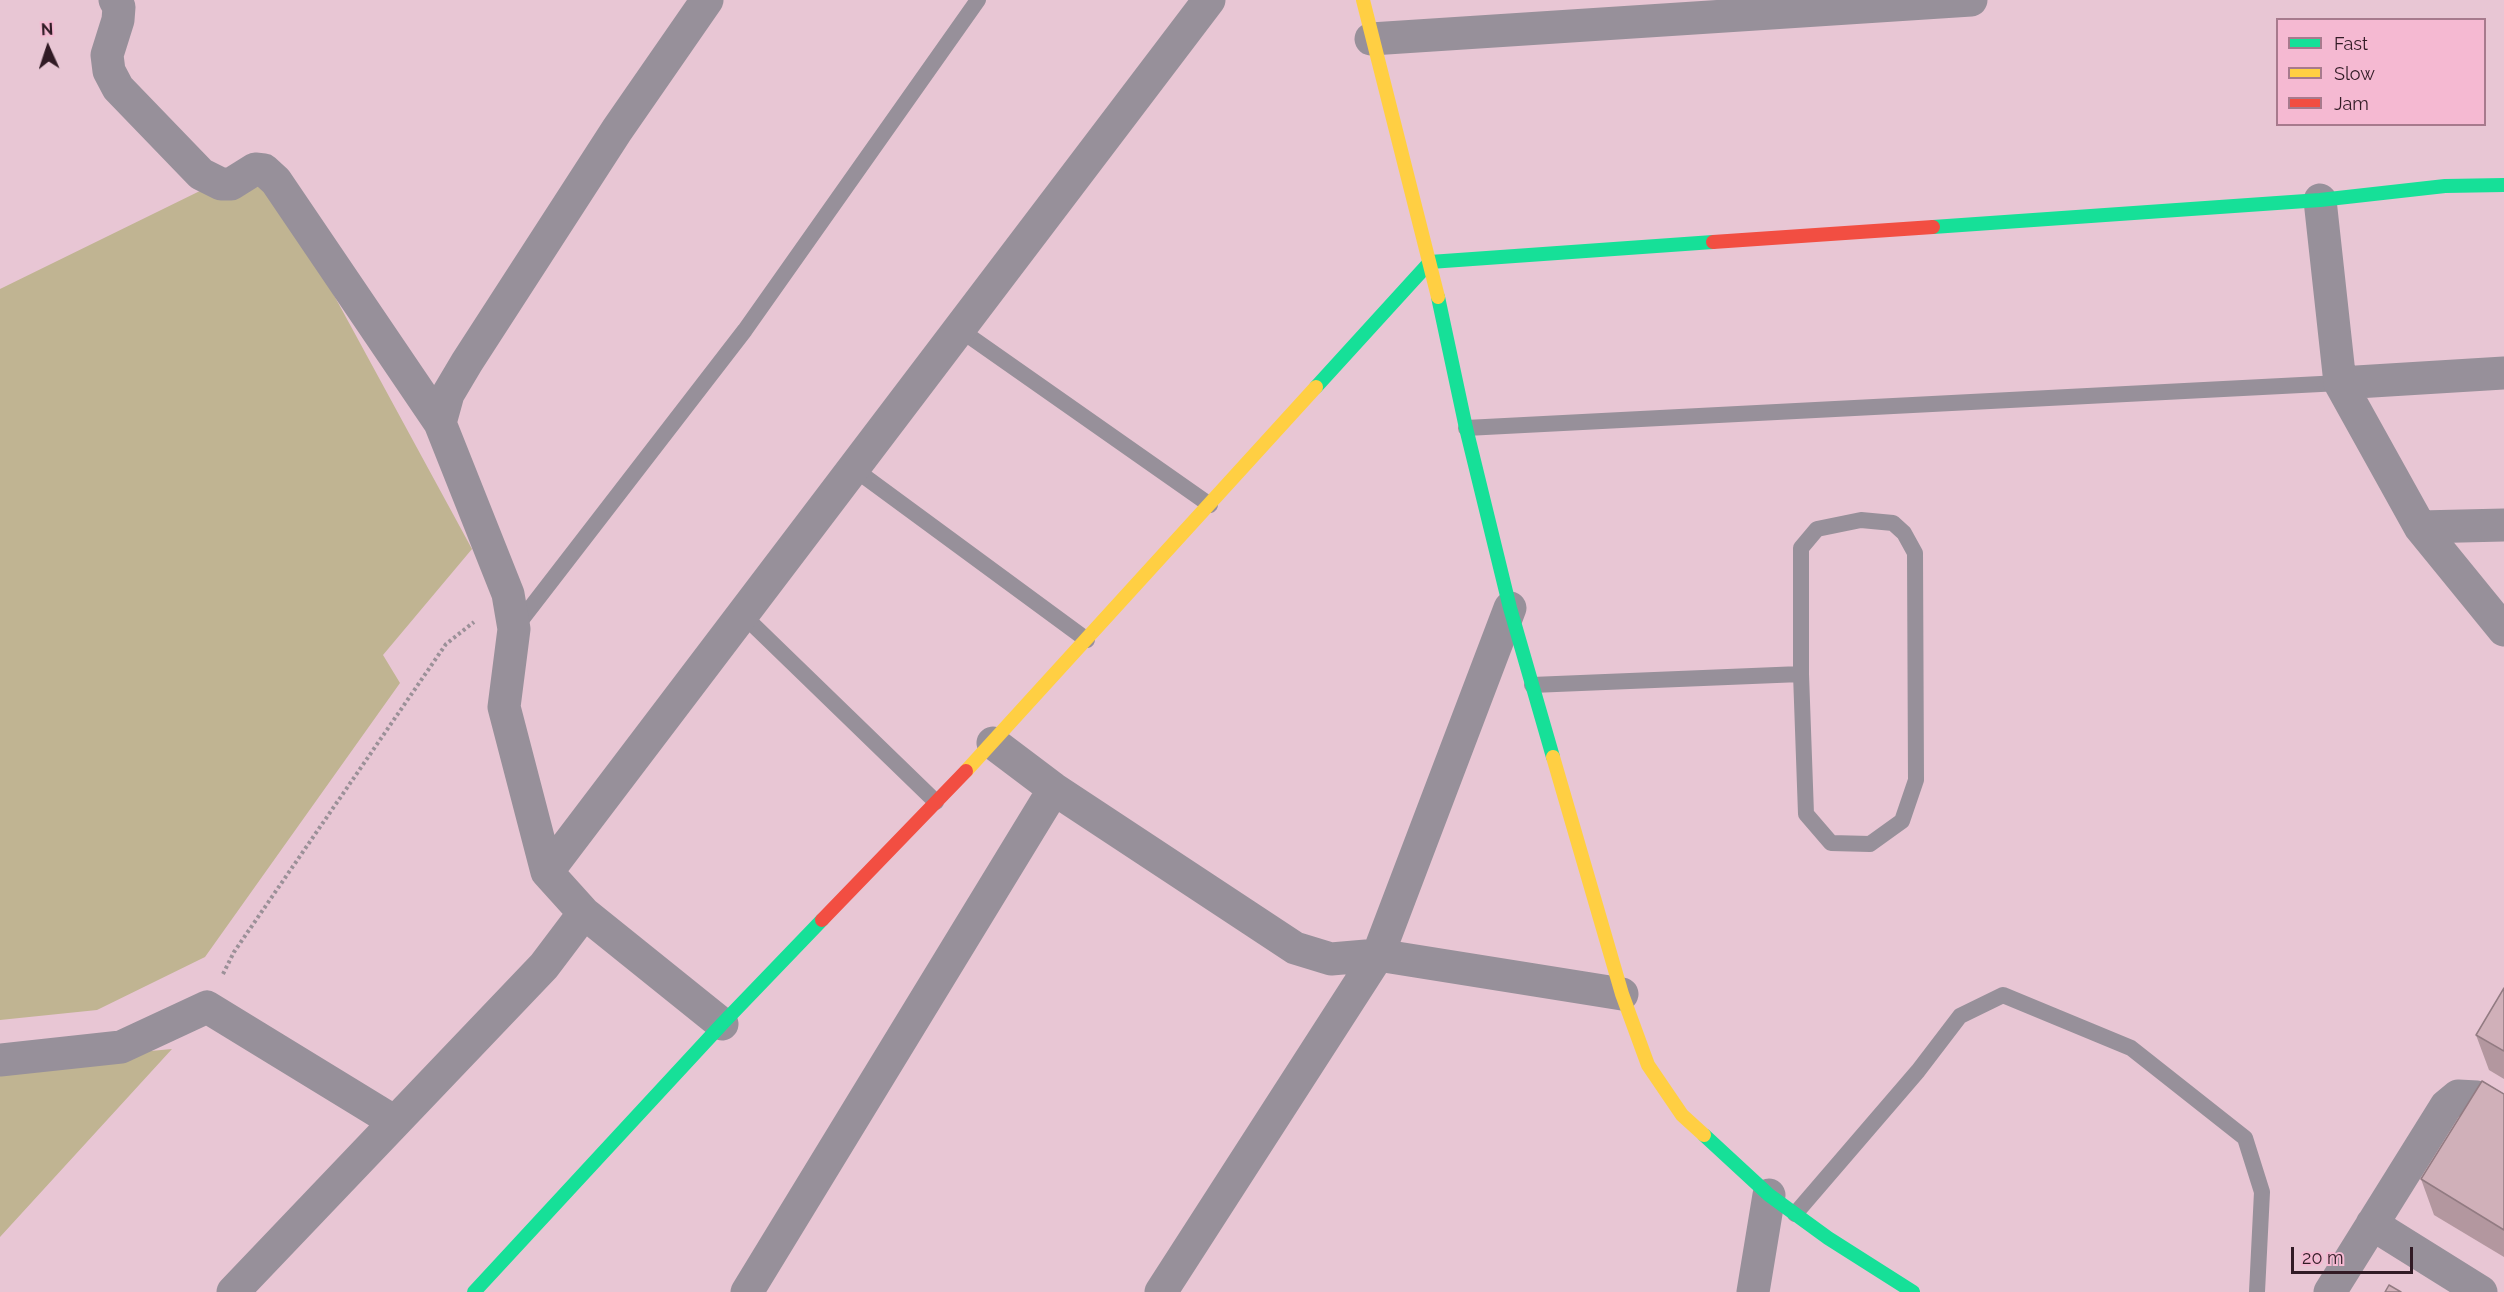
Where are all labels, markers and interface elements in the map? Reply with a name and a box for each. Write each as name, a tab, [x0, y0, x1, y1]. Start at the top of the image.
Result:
north arrow	[18, 18, 78, 78]
legend	[2276, 18, 2486, 126]
text: N	[40, 20, 54, 39]
text: Fast	[2334, 33, 2368, 54]
text: Slow	[2334, 63, 2375, 84]
text: Jam	[2334, 93, 2369, 114]
scale bar	[2294, 1235, 2416, 1273]
text: 20 m	[2302, 1247, 2344, 1268]

